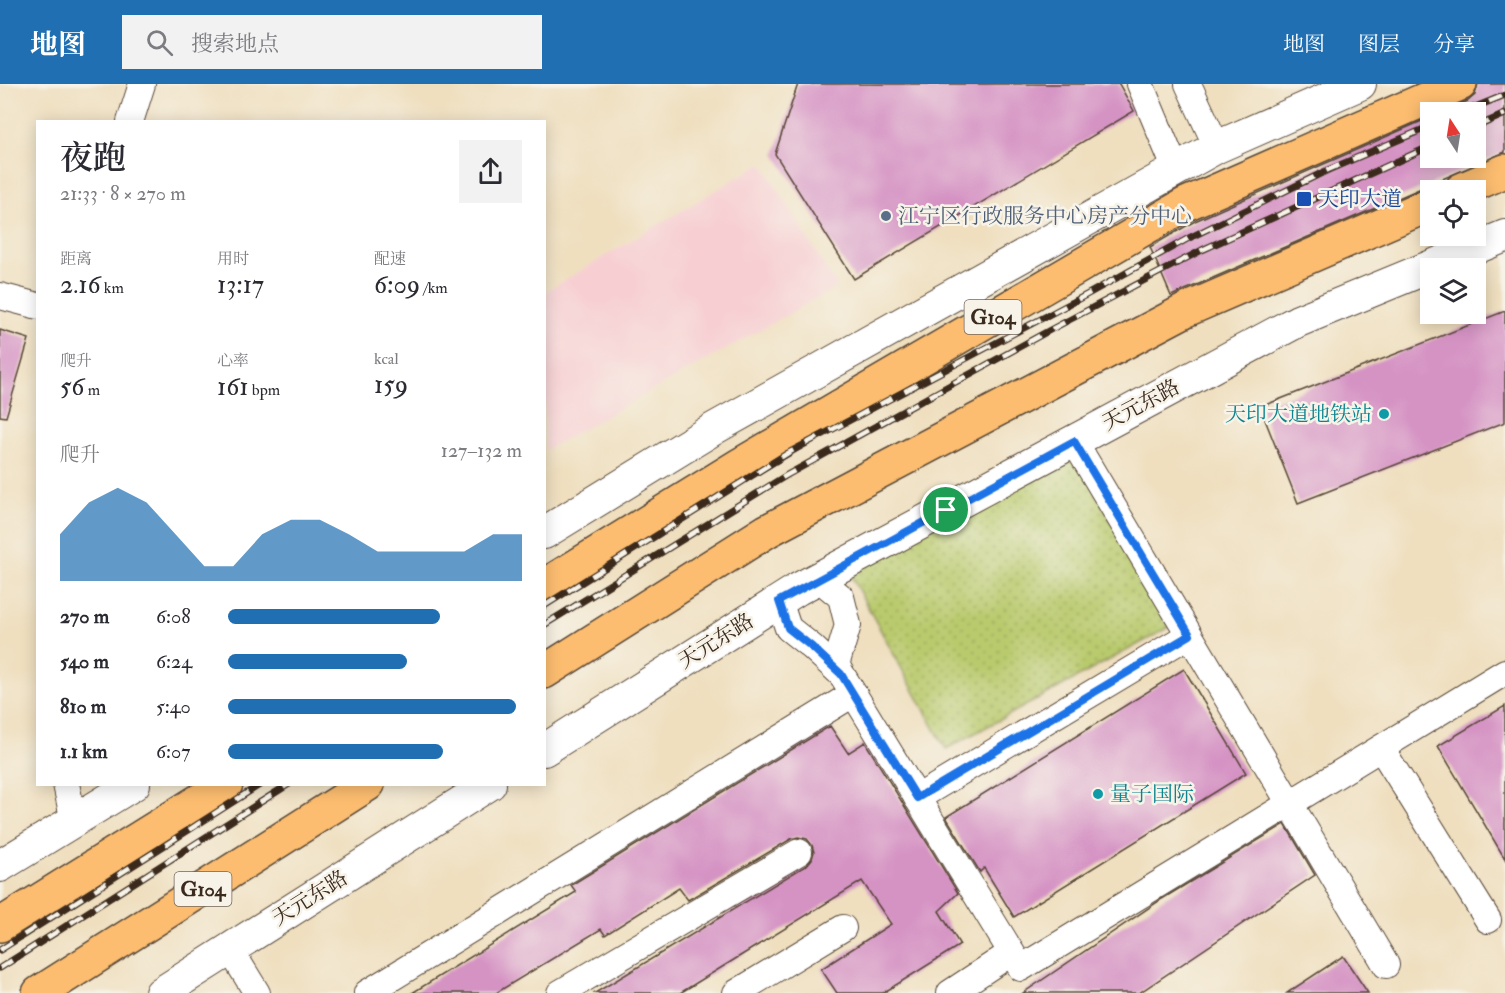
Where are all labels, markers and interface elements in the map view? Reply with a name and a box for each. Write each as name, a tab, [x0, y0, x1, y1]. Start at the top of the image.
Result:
search box	[122, 15, 542, 69]
icon: search	[143, 26, 176, 59]
text: 地图	[30, 28, 86, 63]
text: 搜索地点	[191, 30, 279, 58]
text: 地图	[1283, 31, 1325, 58]
text: 图层	[1358, 31, 1400, 58]
text: 分享	[1433, 31, 1475, 58]
north arrow	[1420, 102, 1486, 168]
map controls	[1420, 102, 1486, 324]
text: 夜跑	[60, 138, 126, 179]
button: share	[459, 140, 522, 203]
button: locate	[1420, 180, 1486, 246]
text: 21:33 · 8 × 270 m	[60, 181, 186, 206]
place label: 天印大道	[1318, 186, 1402, 213]
marker: 天印大道	[1295, 190, 1313, 208]
place label: 江宁区行政服务中心房产分中心	[898, 203, 1192, 230]
marker: 江宁区行政服务中心房产分中心	[879, 209, 893, 223]
text: 距离	[60, 249, 92, 269]
text: 用时	[217, 249, 249, 269]
text: 配速	[374, 249, 406, 269]
button: layers	[1420, 258, 1486, 324]
text: 2.16	[60, 269, 101, 301]
text: 13:17	[217, 269, 264, 301]
text: 6:09	[374, 269, 420, 301]
text: km	[101, 278, 124, 298]
text: /km	[420, 278, 448, 298]
road number: G104	[964, 300, 1022, 334]
text: kcal	[374, 349, 399, 369]
text: 爬升	[60, 351, 92, 371]
text: 心率	[217, 351, 249, 371]
text: 159	[374, 369, 408, 401]
text: 56	[60, 371, 84, 403]
text: 161	[217, 371, 248, 403]
street label: 天元东路	[1098, 373, 1184, 437]
text: m	[84, 380, 100, 400]
text: bpm	[248, 380, 280, 400]
place label: 天印大道地铁站	[1225, 401, 1372, 428]
marker: 天印大道地铁站	[1377, 407, 1391, 421]
text: 127–132 m	[441, 438, 522, 463]
text: 爬升	[60, 442, 100, 467]
pin	[920, 484, 971, 535]
icon: arrive	[929, 493, 962, 526]
text: 270 m	[60, 604, 109, 629]
text: 6:08	[156, 604, 191, 629]
street label: 天元东路	[673, 607, 759, 675]
text: 540 m	[60, 649, 109, 674]
text: 6:24	[156, 649, 192, 674]
text: 810 m	[60, 694, 106, 719]
text: 5:40	[156, 694, 191, 719]
text: 1.1 km	[60, 739, 107, 764]
text: 6:07	[156, 739, 190, 764]
place label: 量子国际	[1110, 781, 1194, 808]
marker: 量子国际	[1091, 787, 1105, 801]
street label: 天元东路	[267, 864, 353, 932]
road number: G104	[174, 872, 232, 906]

